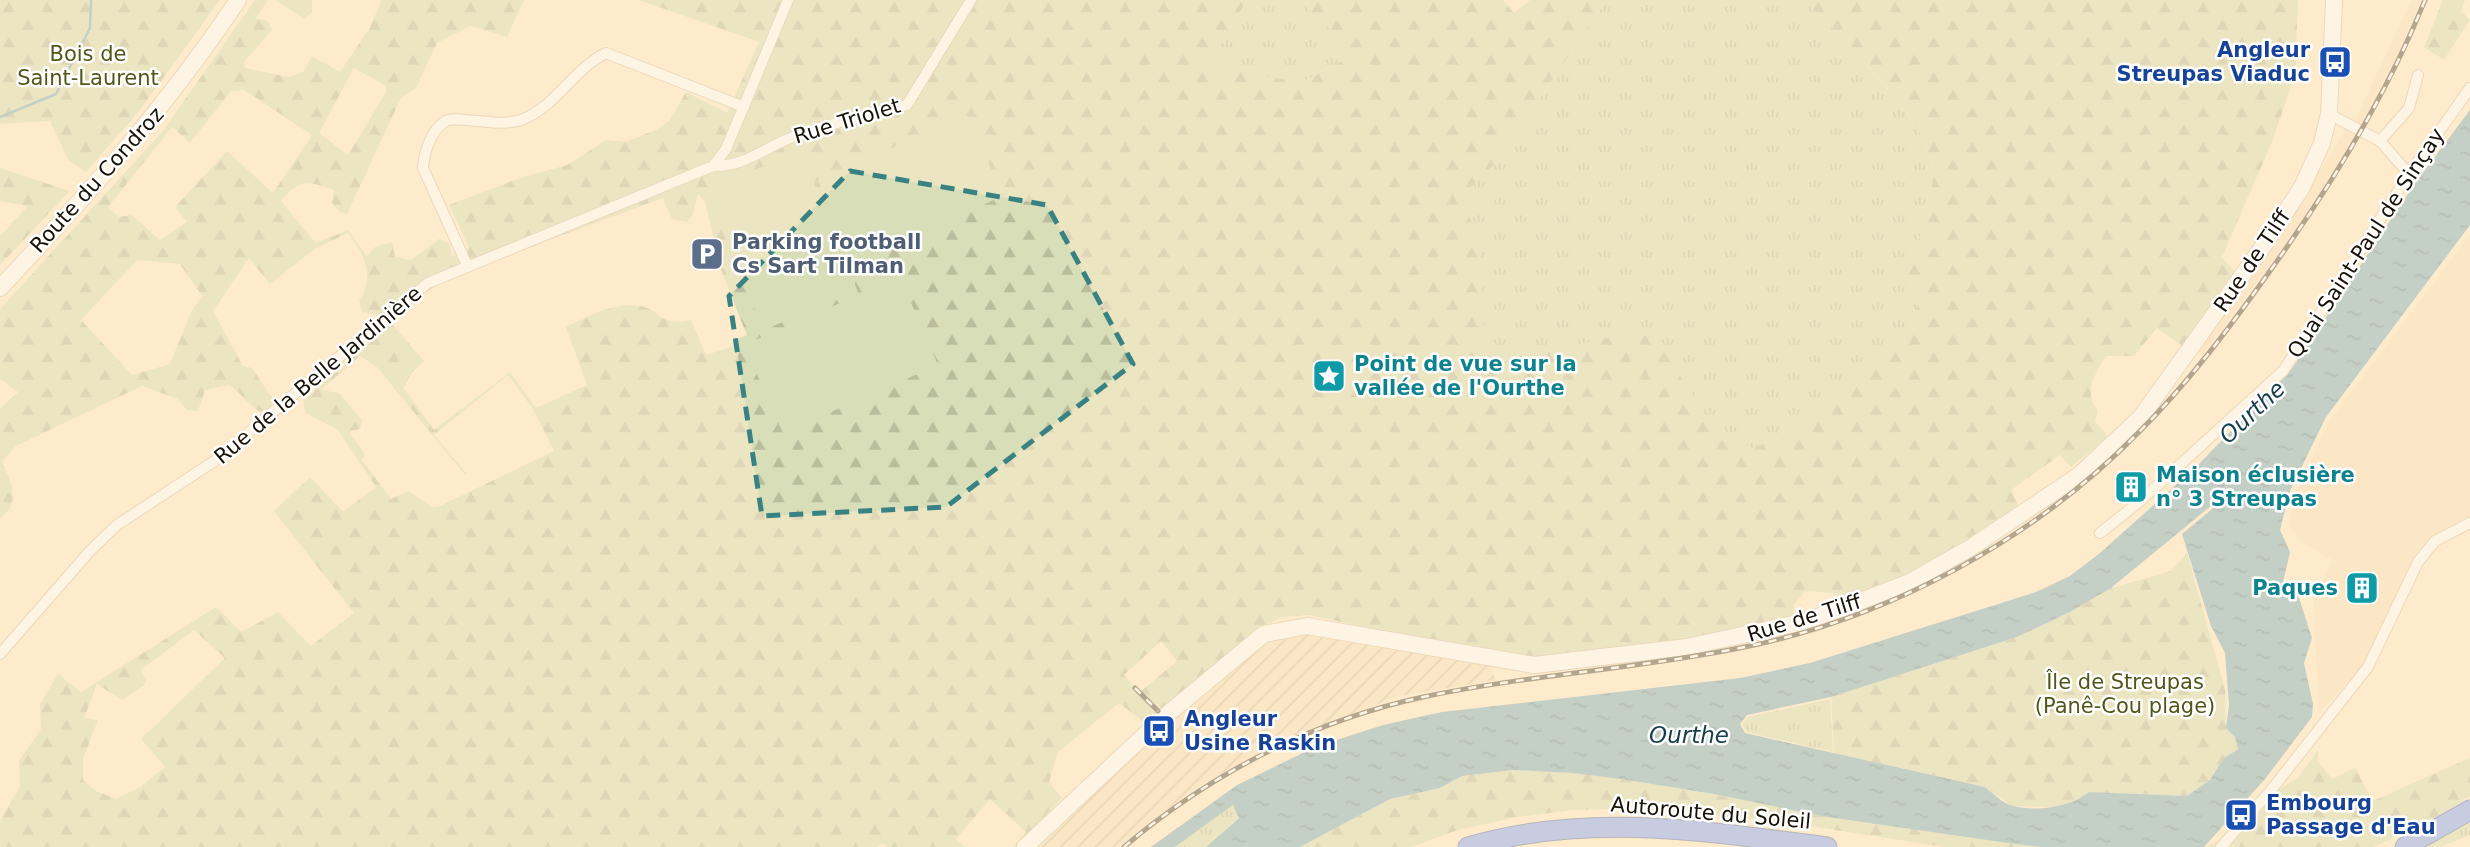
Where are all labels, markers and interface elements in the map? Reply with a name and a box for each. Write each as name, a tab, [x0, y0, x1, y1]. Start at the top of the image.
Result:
place label: Angleur Streupas Viaduc	[2117, 38, 2311, 86]
park label: Bois de Saint-Laurent	[17, 42, 159, 90]
bus stop icon: Angleur Streupas Viaduc	[2316, 43, 2354, 81]
street label: Rue Triolet	[791, 93, 903, 149]
street label: Route du Condroz	[25, 102, 169, 258]
street label: Quai Saint-Paul de Sinçay	[2283, 124, 2449, 362]
street label: Rue de Tilff	[2209, 205, 2295, 317]
place label: Parking football Cs Sart Tilman	[732, 230, 921, 278]
parking icon: Parking football Cs Sart Tilman	[688, 235, 726, 273]
street label: Rue de la Belle Jardinière	[210, 281, 426, 469]
place label: Point de vue sur la vallée de l'Ourthe	[1354, 352, 1577, 400]
place icon: Point de vue sur la vallée de l'Ourthe	[1310, 357, 1348, 395]
water label: Ourthe	[2214, 375, 2290, 449]
place label: Maison éclusière n° 3 Streupas	[2156, 463, 2355, 511]
building icon: Maison éclusière n° 3 Streupas	[2112, 468, 2150, 506]
building icon: Paques	[2343, 569, 2381, 607]
place label: Paques	[2252, 576, 2338, 600]
street label: Rue de Tilff	[1744, 589, 1864, 647]
park label: Île de Streupas (Panê-Cou plage)	[2035, 669, 2215, 718]
place label: Angleur Usine Raskin	[1184, 707, 1336, 755]
bus stop icon: Angleur Usine Raskin	[1140, 712, 1178, 750]
water label: Ourthe	[1649, 722, 1729, 748]
place label: Embourg Passage d'Eau	[2266, 791, 2436, 839]
street label: Autoroute du Soleil	[1610, 792, 1812, 834]
bus stop icon: Embourg Passage d'Eau	[2222, 796, 2260, 834]

